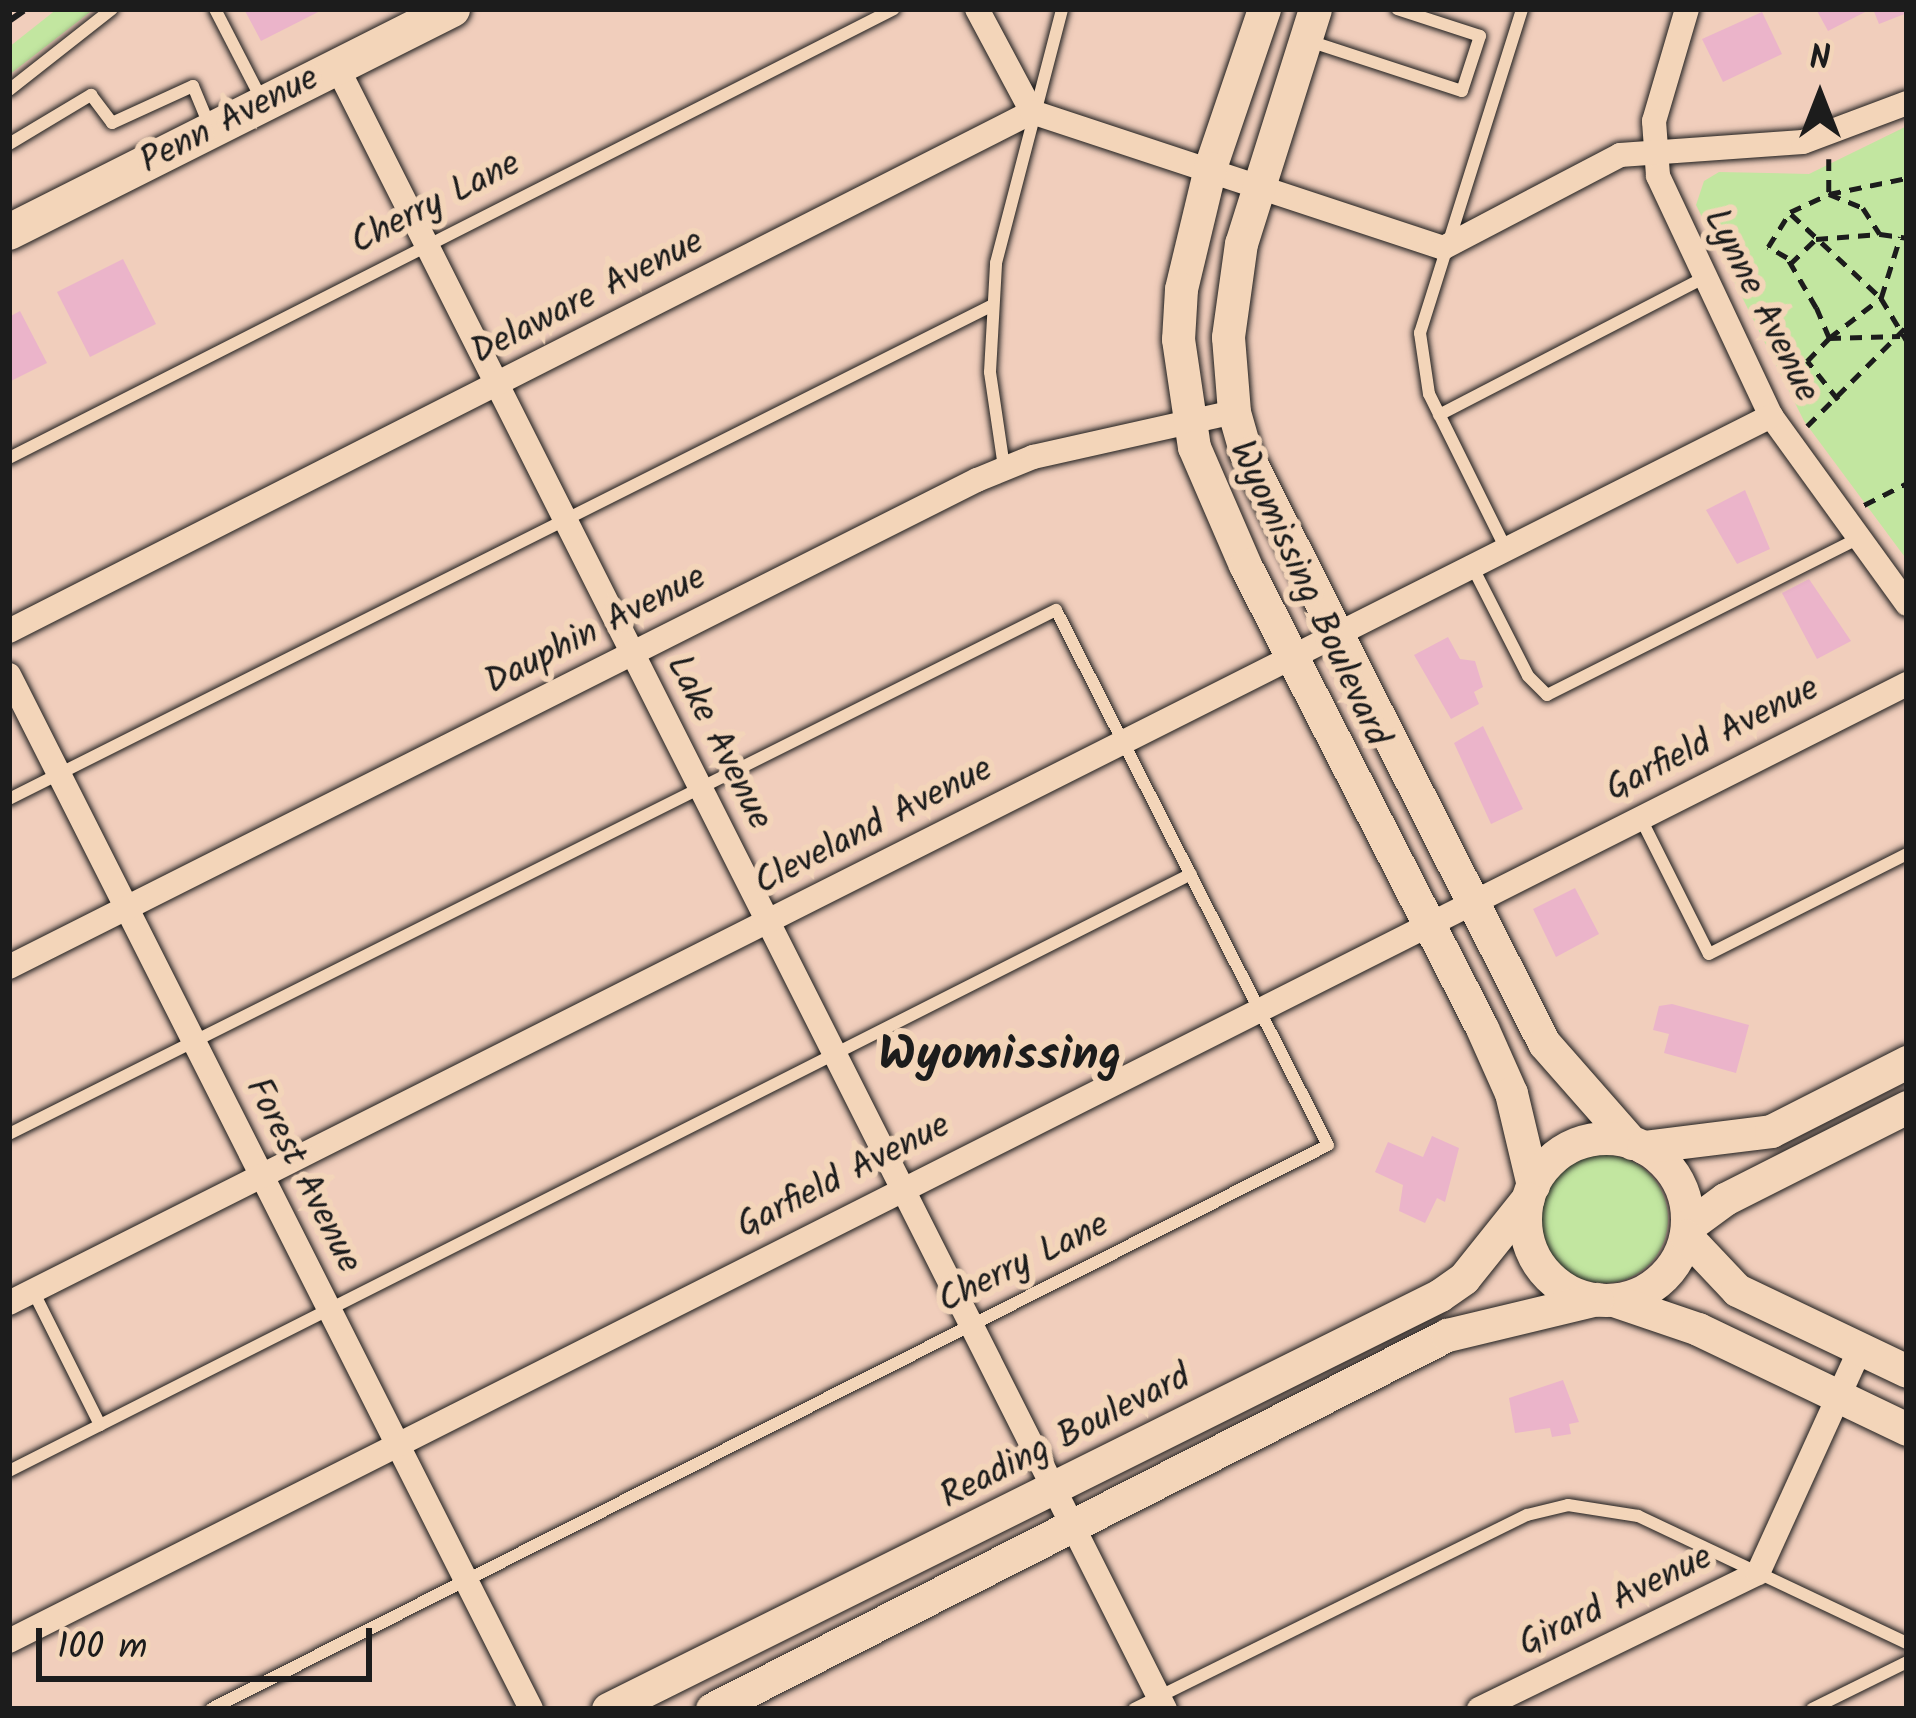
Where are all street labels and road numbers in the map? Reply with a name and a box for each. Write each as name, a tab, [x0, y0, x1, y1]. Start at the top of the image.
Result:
street label: Penn Avenue	[134, 58, 326, 184]
street label: Cherry Lane	[344, 143, 528, 265]
street label: Lynne Avenue	[1693, 202, 1827, 410]
street label: Delaware Avenue	[465, 221, 711, 375]
street label: Wyomissing Boulevard	[1218, 434, 1398, 754]
street label: Dauphin Avenue	[478, 557, 714, 705]
street label: Lake Avenue	[656, 649, 780, 837]
street label: Garfield Avenue	[1599, 668, 1827, 812]
street label: Cleveland Avenue	[748, 748, 1000, 906]
street label: Forest Avenue	[234, 1071, 370, 1281]
street label: Garfield Avenue	[730, 1105, 958, 1249]
street label: Cherry Lane	[932, 1204, 1116, 1324]
street label: Reading Boulevard	[934, 1356, 1198, 1520]
street label: Girard Avenue	[1512, 1537, 1720, 1667]

